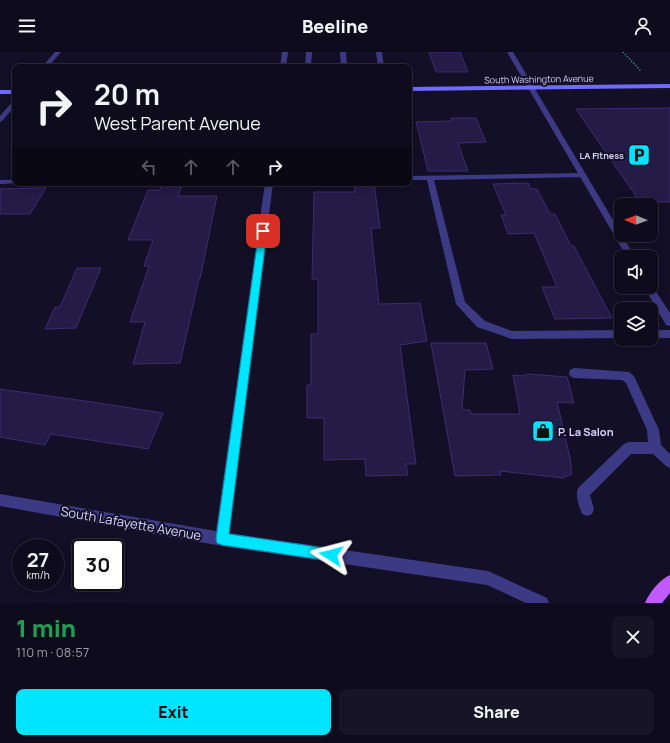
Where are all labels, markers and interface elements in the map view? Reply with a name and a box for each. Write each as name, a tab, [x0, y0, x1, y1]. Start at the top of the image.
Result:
text: Beeline	[302, 14, 368, 38]
icon: menu	[16, 15, 38, 37]
icon: person	[632, 15, 654, 37]
street label: South Washington Avenue	[484, 72, 594, 86]
text: 20 m	[94, 75, 160, 113]
icon: right	[28, 80, 80, 132]
text: West Parent Avenue	[94, 111, 261, 135]
parking icon: LA Fitness	[626, 142, 652, 168]
place label: LA Fitness	[580, 149, 624, 162]
icon: left	[138, 156, 160, 178]
icon: ahead	[180, 156, 202, 178]
icon: ahead	[222, 156, 244, 178]
icon: right	[264, 156, 286, 178]
north arrow	[614, 198, 658, 242]
map controls	[614, 198, 658, 346]
pin	[246, 214, 280, 248]
icon: arrive	[252, 220, 274, 242]
button: sound	[614, 250, 658, 294]
button: layers	[614, 302, 658, 346]
shop icon: P. La Salon	[530, 418, 556, 444]
place label: P. La Salon	[558, 424, 614, 439]
street label: South Lafayette Avenue	[59, 502, 203, 544]
position arrow	[310, 534, 352, 576]
speed limit sign: 30	[72, 539, 124, 591]
text: 27	[27, 546, 49, 573]
text: km/h	[26, 568, 50, 582]
text: 1 min	[16, 611, 76, 644]
button: close	[612, 616, 654, 658]
text: 110 m · 08:57	[16, 643, 89, 661]
button: Exit	[16, 689, 331, 735]
button: Share	[339, 689, 654, 735]

